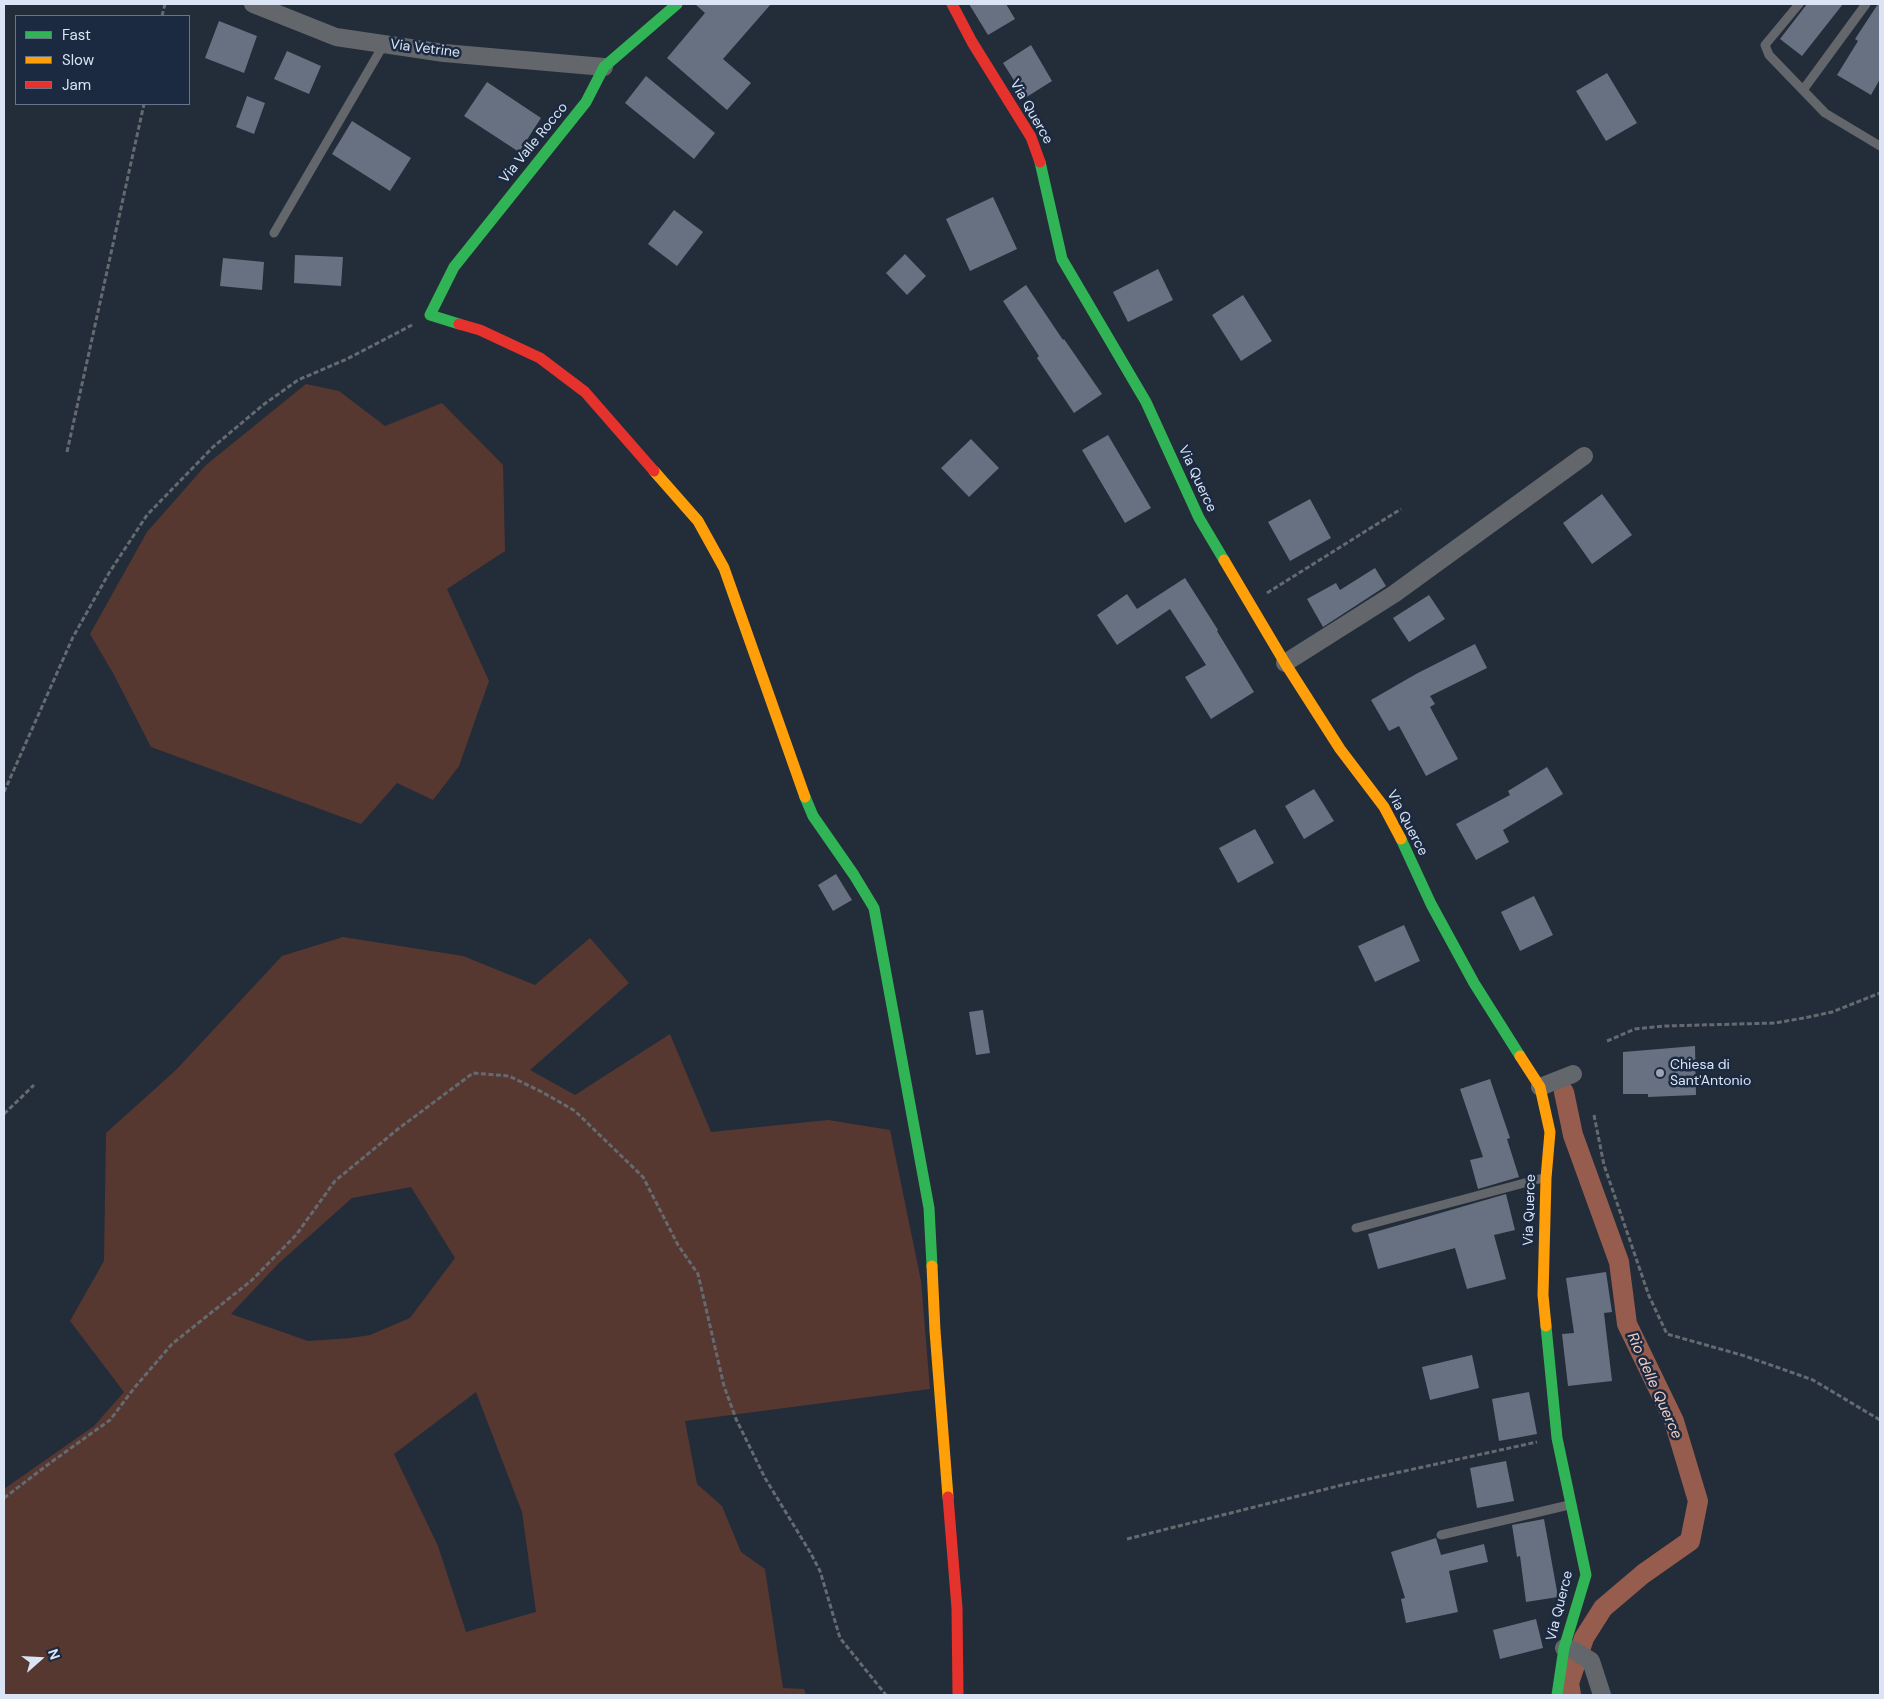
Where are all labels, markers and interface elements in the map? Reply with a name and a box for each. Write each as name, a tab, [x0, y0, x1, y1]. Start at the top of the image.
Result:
legend	[15, 15, 190, 105]
text: Fast	[62, 25, 91, 45]
street label: Via Vetrine	[389, 36, 461, 62]
text: Slow	[62, 50, 94, 70]
text: Jam	[62, 75, 91, 95]
street label: Via Querce	[1006, 77, 1056, 147]
street label: Via Valle Rocco	[496, 99, 572, 187]
street label: Via Querce	[1174, 443, 1220, 515]
street label: Via Querce	[1383, 787, 1431, 859]
place label: Chiesa di Sant'Antonio	[1670, 1057, 1751, 1090]
marker: Chiesa di Sant'Antonio	[1654, 1067, 1666, 1079]
street label: Via Querce	[1520, 1174, 1540, 1246]
water label: Rio delle Querce	[1622, 1330, 1686, 1442]
street label: Via Querce	[1543, 1569, 1577, 1643]
north arrow	[15, 1634, 65, 1684]
text: N	[44, 1646, 64, 1662]

